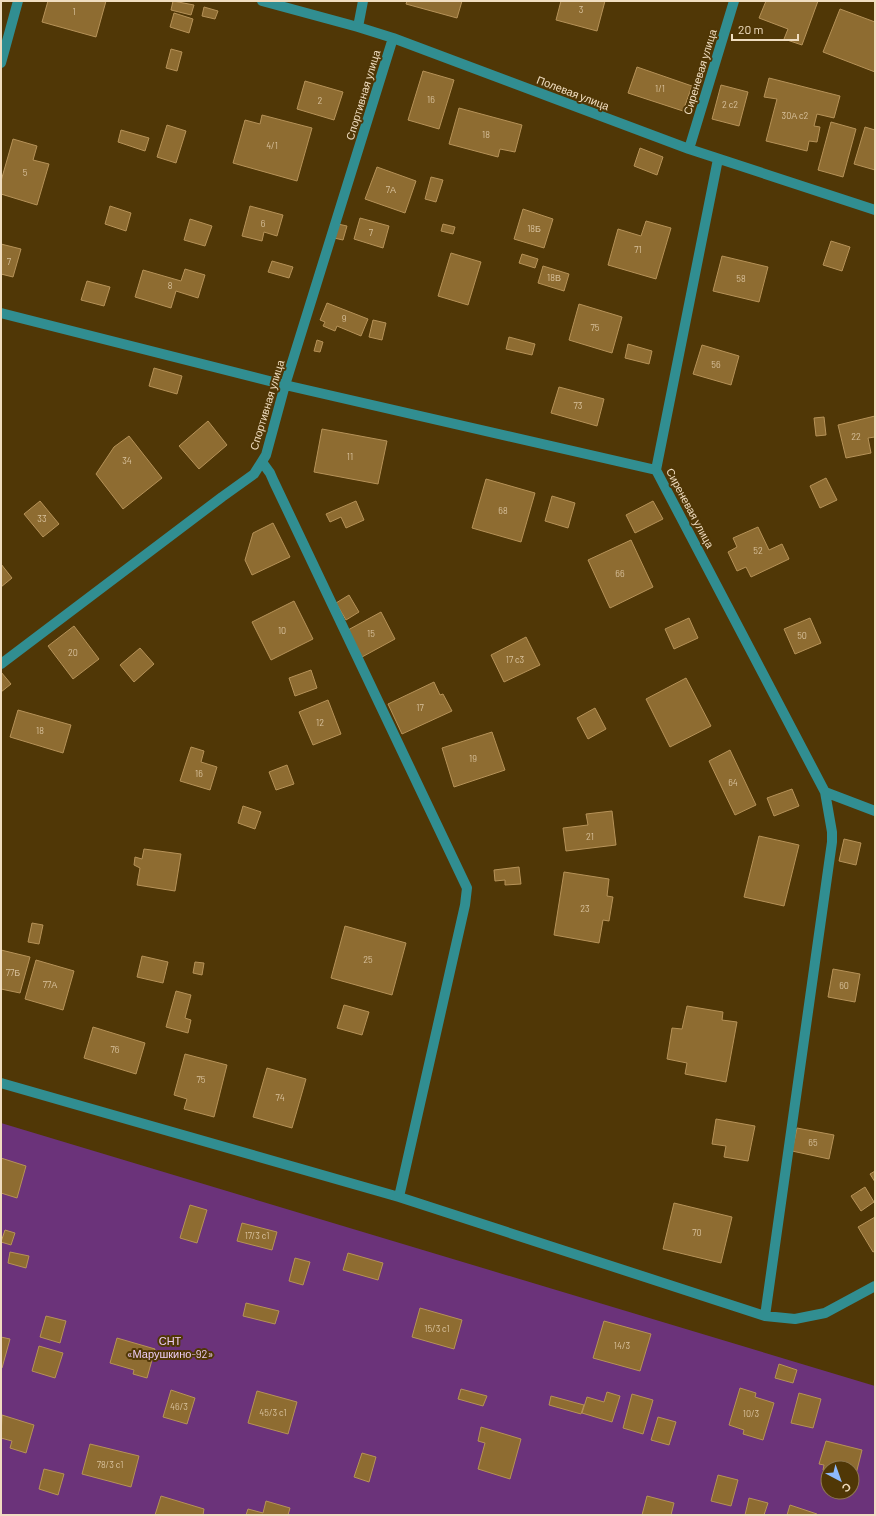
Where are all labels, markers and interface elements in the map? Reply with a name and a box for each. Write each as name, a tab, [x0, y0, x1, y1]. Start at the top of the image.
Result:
house number: 3	[579, 4, 584, 15]
house number: 1	[72, 6, 76, 17]
scale bar	[732, 16, 798, 42]
text: 20 m	[738, 22, 764, 36]
street label: Сиреневая улица	[680, 27, 719, 116]
street label: Спортивная улица	[343, 47, 383, 141]
street label: Полевая улица	[535, 73, 612, 113]
house number: 1/1	[655, 83, 665, 94]
house number: 16	[427, 94, 435, 105]
house number: 2	[318, 95, 323, 106]
house number: 2 с2	[722, 99, 738, 110]
house number: 30А с2	[782, 110, 809, 121]
house number: 18	[482, 129, 490, 140]
house number: 4/1	[266, 140, 278, 151]
house number: 5	[23, 167, 28, 178]
house number: 7А	[386, 184, 396, 195]
house number: 6	[261, 218, 266, 229]
house number: 18Б	[527, 223, 541, 234]
house number: 7	[369, 227, 374, 238]
house number: 71	[634, 244, 642, 255]
house number: 7	[7, 256, 12, 267]
house number: 18В	[547, 272, 561, 283]
house number: 58	[736, 273, 746, 284]
house number: 8	[168, 280, 173, 291]
house number: 9	[342, 313, 347, 324]
house number: 75	[591, 322, 600, 333]
street label: Спортивная улица	[247, 357, 287, 451]
house number: 56	[711, 359, 721, 370]
house number: 73	[574, 400, 583, 411]
house number: 22	[851, 431, 861, 442]
house number: 11	[347, 451, 353, 462]
house number: 34	[122, 455, 132, 466]
street label: Сиреневая улица	[664, 466, 717, 551]
house number: 68	[498, 505, 508, 516]
house number: 33	[37, 513, 47, 524]
house number: 52	[753, 545, 763, 556]
house number: 66	[615, 568, 625, 579]
house number: 10	[278, 625, 286, 636]
house number: 15	[367, 628, 375, 639]
house number: 50	[797, 630, 807, 641]
house number: 20	[68, 647, 78, 658]
house number: 17 с3	[506, 654, 525, 665]
house number: 17	[416, 702, 424, 713]
house number: 12	[316, 717, 324, 728]
house number: 18	[36, 725, 44, 736]
house number: 19	[469, 753, 477, 764]
house number: 16	[195, 768, 203, 779]
house number: 64	[728, 777, 738, 788]
house number: 21	[586, 831, 594, 842]
house number: 23	[580, 903, 590, 914]
house number: 25	[363, 954, 373, 965]
house number: 77Б	[6, 967, 20, 978]
house number: 77А	[43, 979, 57, 990]
house number: 60	[839, 980, 849, 991]
house number: 76	[111, 1044, 120, 1055]
house number: 75	[197, 1074, 206, 1085]
house number: 74	[275, 1092, 285, 1103]
house number: 65	[808, 1137, 818, 1148]
house number: 70	[692, 1227, 702, 1238]
house number: 17/3 с1	[245, 1230, 269, 1241]
house number: 15/3 с1	[424, 1323, 450, 1334]
park label: СНТ «Марушкино-92»	[127, 1334, 213, 1360]
house number: 14/3	[614, 1340, 631, 1351]
house number: 46/3	[170, 1401, 188, 1412]
house number: 45/3 с1	[259, 1407, 287, 1418]
house number: 10/3	[743, 1408, 760, 1419]
house number: 78/3 с1	[97, 1459, 123, 1470]
north arrow	[820, 1460, 860, 1500]
text: С	[840, 1480, 854, 1495]

